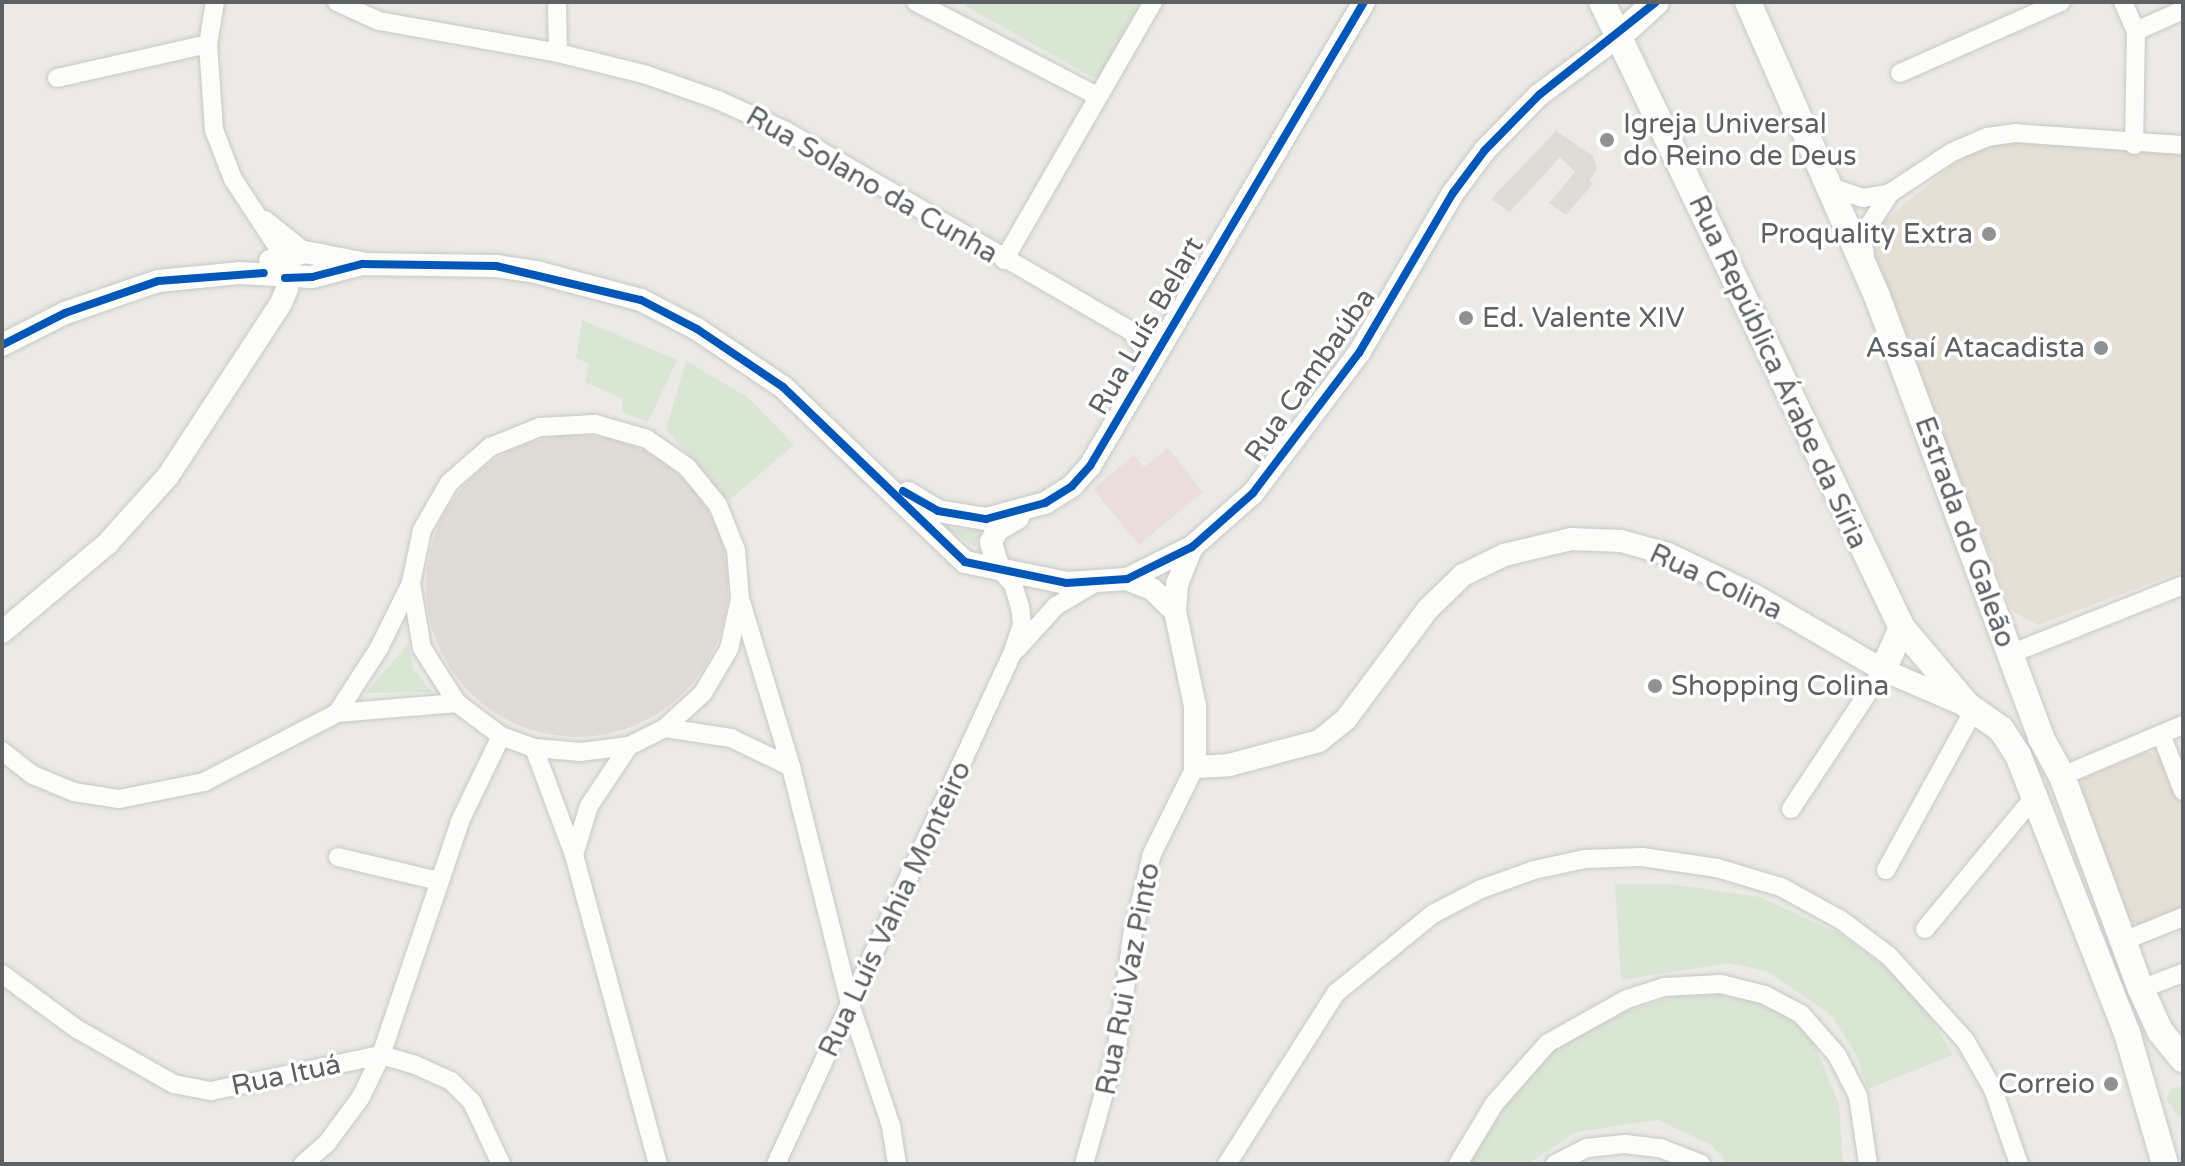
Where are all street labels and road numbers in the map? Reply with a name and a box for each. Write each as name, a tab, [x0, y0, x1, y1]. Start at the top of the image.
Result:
street label: Rua Solano da Cunha	[740, 99, 1004, 271]
street label: Rua República Árabe da Síria	[1681, 190, 1875, 554]
street label: Rua Luís Belart	[1081, 231, 1211, 421]
street label: Rua Cambaúba	[1238, 282, 1382, 468]
street label: Estrada do Galeão	[1908, 412, 2022, 652]
street label: Rua Colina	[1644, 537, 1788, 627]
street label: Rua Luís Vahia Monteiro	[812, 756, 978, 1062]
street label: Rua Rui Vaz Pinto	[1089, 860, 1167, 1098]
street label: Rua Ituá	[228, 1047, 344, 1103]

